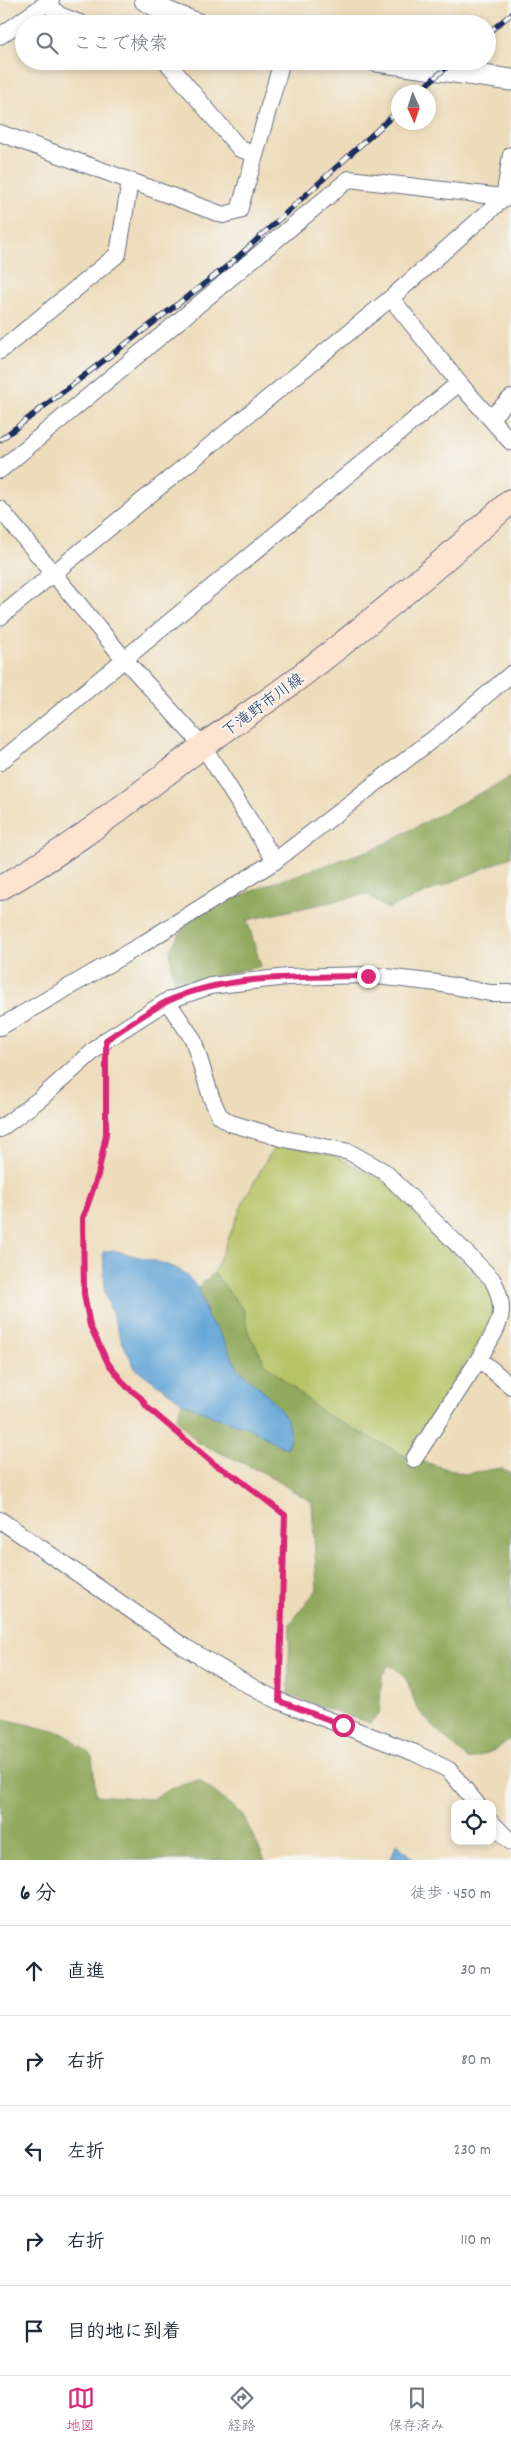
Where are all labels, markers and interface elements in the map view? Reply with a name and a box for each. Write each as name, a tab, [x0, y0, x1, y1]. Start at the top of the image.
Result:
search box	[15, 15, 496, 70]
icon: search	[33, 29, 61, 57]
text: ここで検索	[73, 32, 168, 59]
north arrow	[391, 85, 436, 130]
street label: 下滝野市川線	[218, 669, 309, 744]
route end	[357, 965, 380, 988]
route start	[332, 1714, 355, 1737]
map controls	[451, 1800, 496, 1845]
button: locate	[451, 1800, 496, 1845]
text: 6 分	[20, 1880, 56, 1910]
text: 徒歩 · 450 m	[411, 1883, 491, 1906]
icon: ahead	[20, 1957, 48, 1985]
text: 30 m	[461, 1959, 491, 1982]
text: 直進	[67, 1960, 105, 1987]
icon: right	[20, 2047, 48, 2075]
text: 80 m	[461, 2049, 491, 2072]
text: 右折	[67, 2050, 105, 2077]
icon: left	[20, 2137, 48, 2165]
text: 230 m	[454, 2139, 491, 2162]
text: 左折	[67, 2140, 105, 2167]
icon: right	[20, 2227, 48, 2255]
text: 110 m	[461, 2229, 491, 2252]
text: 右折	[67, 2230, 105, 2257]
icon: arrive	[20, 2317, 48, 2345]
text: 目的地に到着	[67, 2320, 181, 2347]
tab: 地図	[67, 2384, 95, 2437]
tab: 経路	[228, 2384, 256, 2437]
tab: 保存済み	[389, 2384, 445, 2437]

